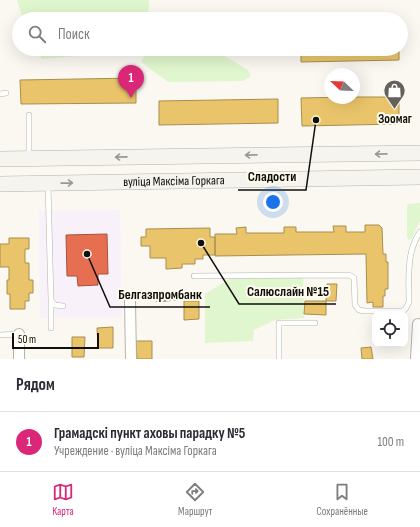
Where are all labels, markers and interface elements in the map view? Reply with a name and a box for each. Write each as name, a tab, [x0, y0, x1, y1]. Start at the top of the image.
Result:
search box	[12, 12, 408, 56]
icon: search	[26, 23, 48, 45]
text: Поиск	[58, 25, 90, 44]
pin: 1	[118, 65, 144, 98]
north arrow	[324, 68, 360, 104]
shop icon: Зоомаг	[382, 78, 408, 111]
place label: Зоомаг	[378, 111, 412, 127]
one-way arrow	[375, 150, 388, 157]
one-way arrow	[245, 151, 258, 159]
one-way arrow	[115, 153, 128, 161]
callout: Сладости	[238, 164, 306, 190]
text: Сладости	[248, 168, 296, 185]
street label: вуліца Максіма Горкага	[123, 172, 225, 190]
one-way arrow	[60, 179, 73, 187]
your location	[263, 192, 283, 212]
callout: Салюслайн №15	[239, 278, 336, 304]
callout: Белгазпромбанк	[110, 281, 210, 307]
text: Салюслайн №15	[247, 283, 329, 300]
text: Белгазпромбанк	[118, 286, 202, 303]
map controls	[372, 311, 408, 347]
button: locate	[372, 311, 408, 347]
scale bar	[12, 331, 99, 350]
text: 50 m	[18, 333, 36, 346]
text: Рядом	[16, 375, 55, 395]
text: Грамадскі пункт аховы парадку №5	[54, 424, 245, 443]
text: 1	[26, 434, 32, 450]
text: 100 m	[377, 434, 404, 450]
text: Учреждение · вуліца Максіма Горкага	[54, 443, 217, 459]
tab: Карта	[52, 481, 74, 518]
tab: Маршрут	[178, 481, 213, 518]
tab: Сохранённые	[317, 481, 368, 518]

